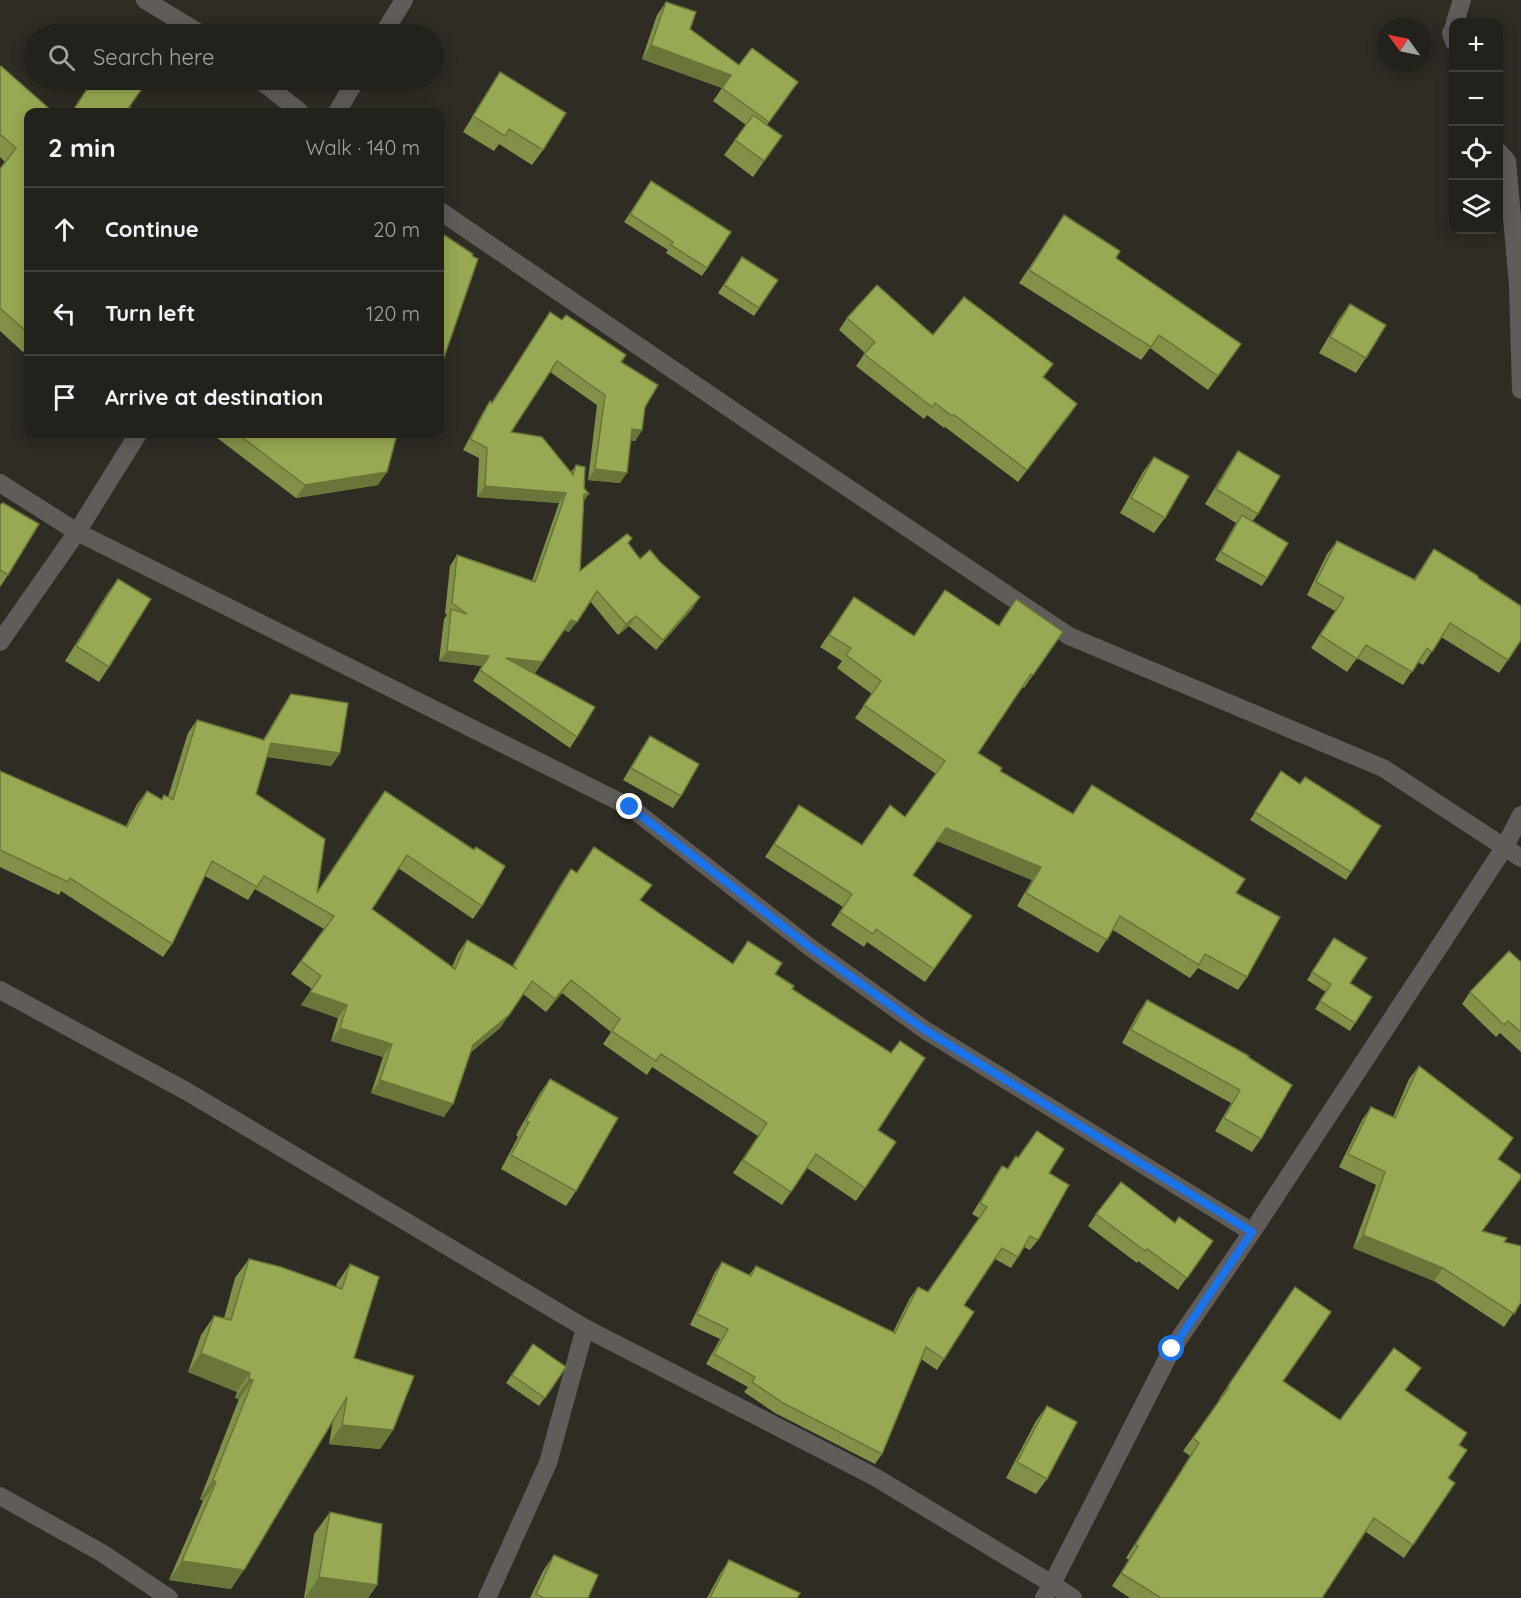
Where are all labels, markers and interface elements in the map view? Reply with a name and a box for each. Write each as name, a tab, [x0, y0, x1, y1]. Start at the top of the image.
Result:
north arrow	[1377, 18, 1431, 72]
map controls	[1449, 18, 1503, 234]
button: +	[1449, 18, 1503, 72]
search box	[24, 24, 444, 90]
icon: search	[45, 41, 78, 74]
text: Search here	[93, 43, 214, 71]
button: −	[1449, 72, 1503, 126]
button: locate	[1449, 126, 1503, 180]
text: 2 min	[48, 131, 116, 164]
text: Walk · 140 m	[305, 135, 420, 160]
button: layers	[1449, 180, 1503, 234]
icon: ahead	[48, 213, 81, 246]
text: Continue	[105, 215, 199, 243]
text: 20 m	[373, 217, 420, 242]
icon: left	[48, 297, 81, 330]
text: Turn left	[105, 299, 195, 327]
text: 120 m	[366, 301, 420, 326]
icon: arrive	[48, 381, 81, 414]
text: Arrive at destination	[105, 383, 323, 411]
route end	[616, 793, 642, 819]
route start	[1158, 1335, 1184, 1361]

